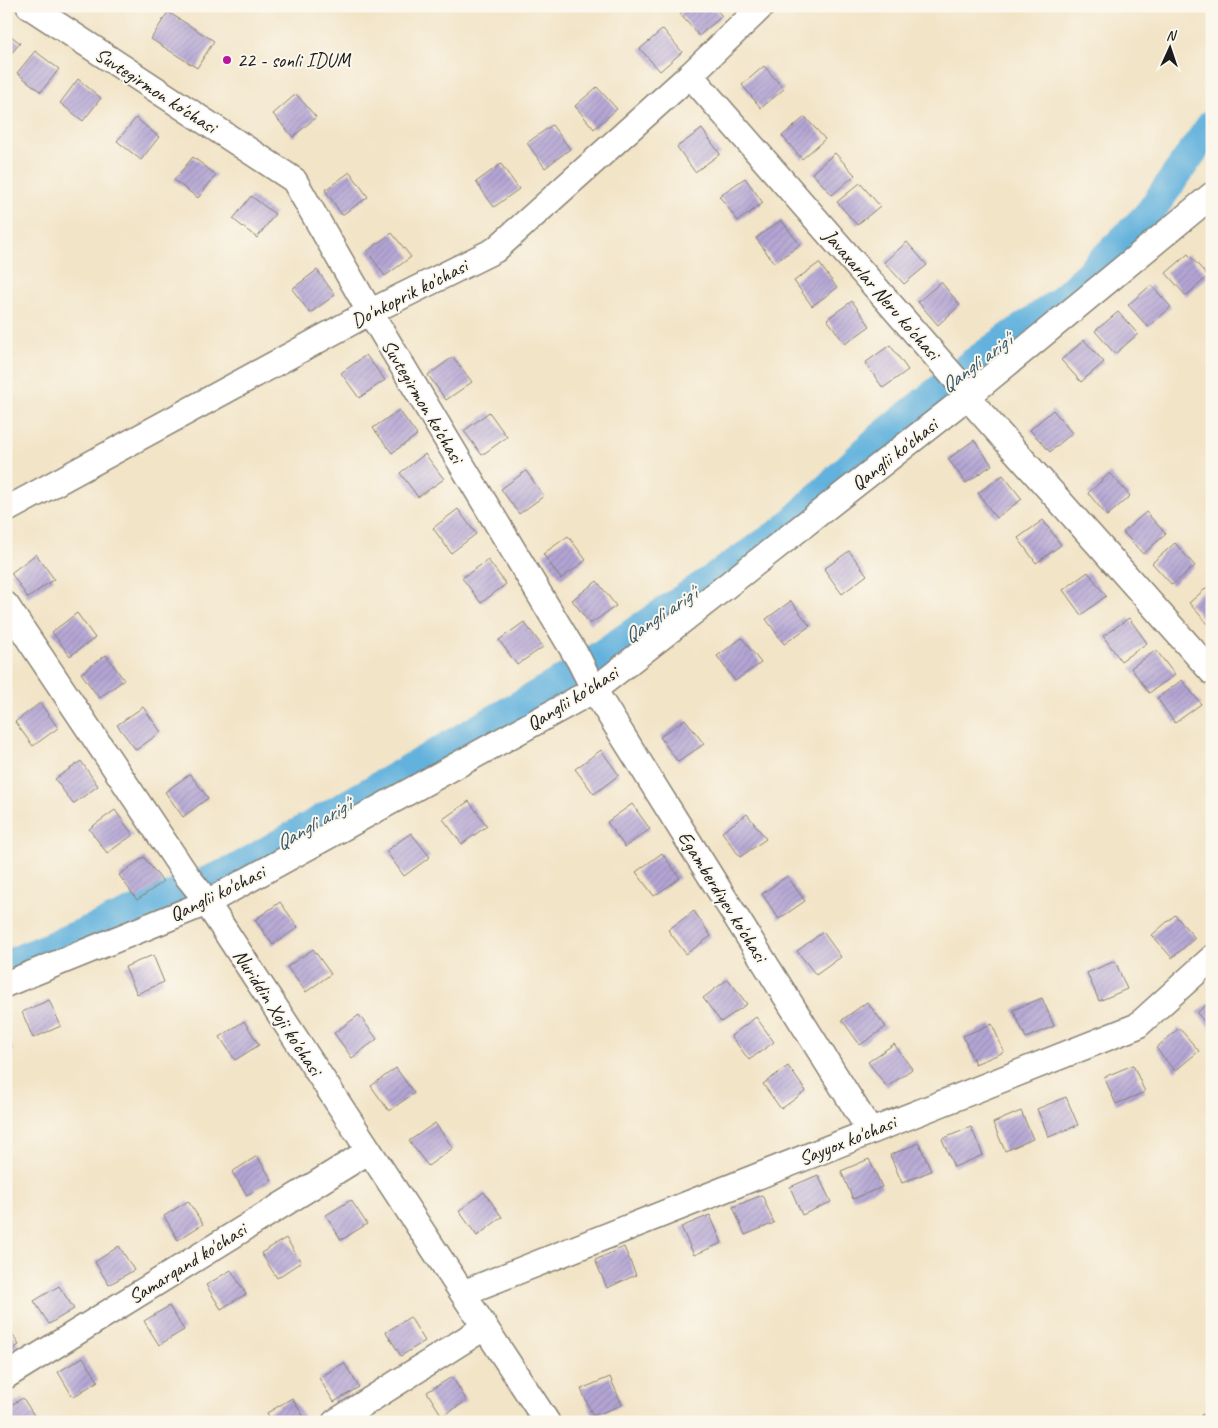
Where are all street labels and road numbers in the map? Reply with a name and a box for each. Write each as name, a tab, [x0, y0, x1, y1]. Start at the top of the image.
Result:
street label: Suvtegirmon ko'chasi	[90, 42, 223, 140]
street label: Javaxarlar Neru ko'chasi	[817, 223, 947, 367]
street label: Do'nkoprik ko'chasi	[347, 252, 474, 333]
street label: Suvtegirmon ko'chasi	[376, 335, 470, 470]
street label: Qanglii ko'chasi	[846, 411, 944, 496]
street label: Qanglii ko'chasi	[522, 659, 624, 736]
street label: Egamberdiyev ko'chasi	[672, 826, 774, 968]
street label: Qanglii ko'chasi	[165, 859, 271, 927]
street label: Nuriddin Xoji ko'chasi	[227, 944, 329, 1082]
street label: Sayyox ko'chasi	[795, 1109, 901, 1171]
street label: Samarqand ko'chasi	[124, 1216, 253, 1310]

